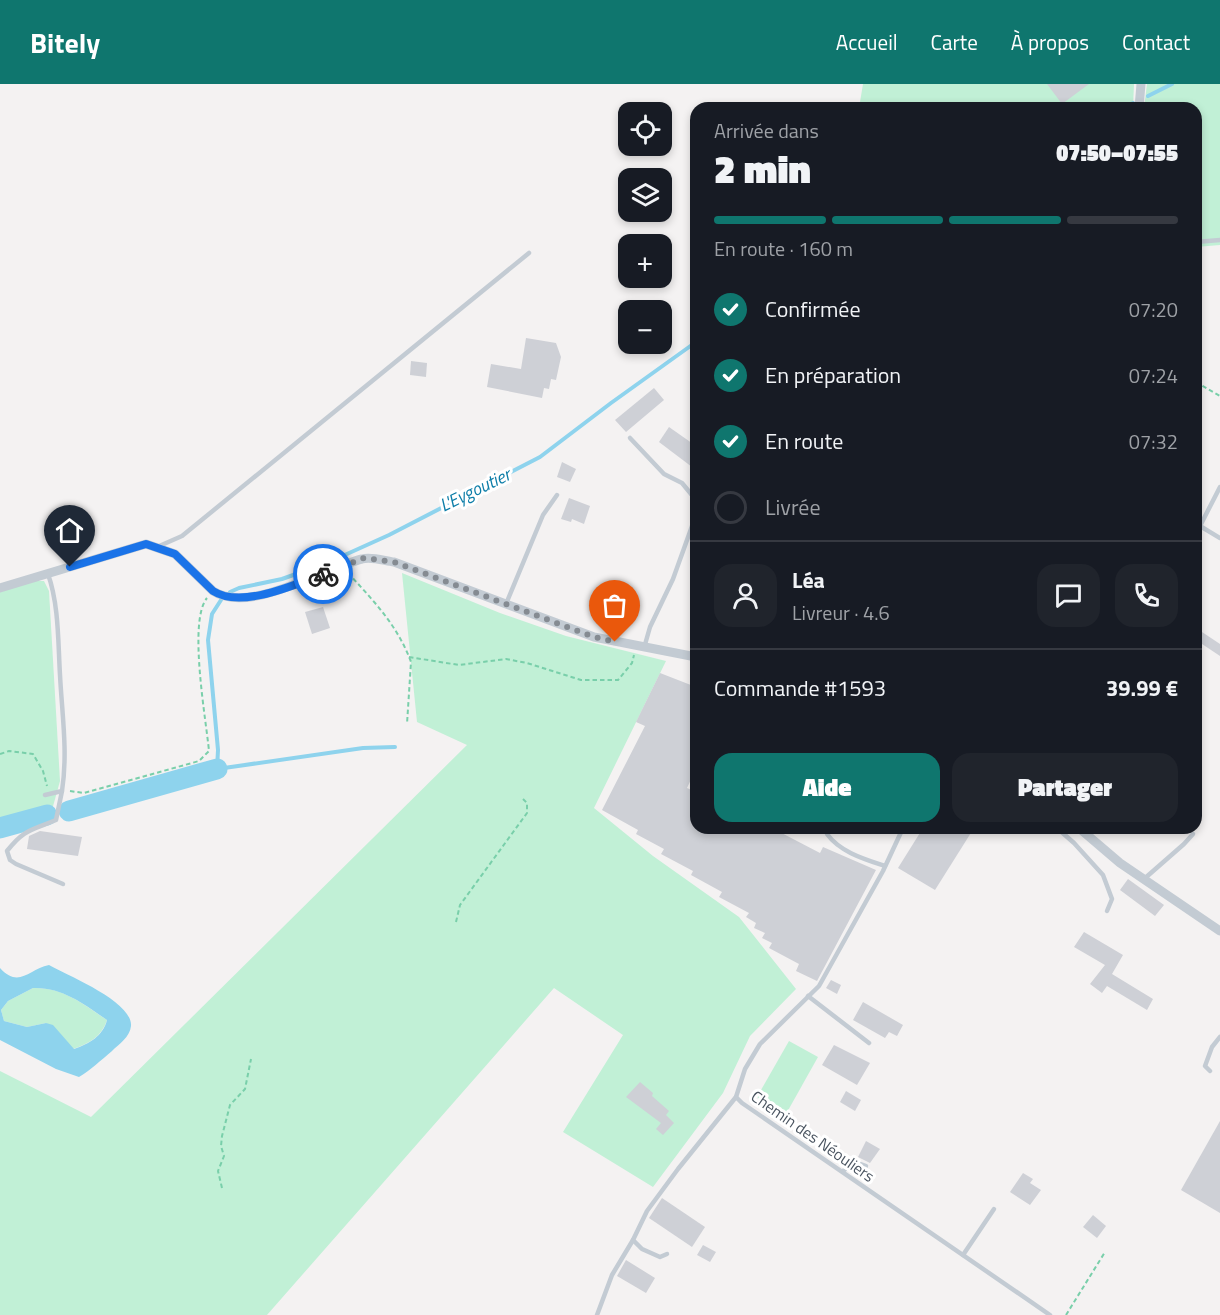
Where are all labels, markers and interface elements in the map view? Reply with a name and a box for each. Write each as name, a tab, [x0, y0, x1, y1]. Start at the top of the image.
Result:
text: Bitely	[30, 21, 100, 64]
text: Accueil	[836, 26, 898, 58]
text: Carte	[931, 26, 978, 58]
text: À propos	[1011, 26, 1089, 58]
text: Contact	[1122, 26, 1190, 58]
map controls	[618, 102, 672, 354]
button: locate	[618, 102, 672, 156]
text: Arrivée dans	[714, 115, 819, 146]
text: 07:50–07:55	[1056, 136, 1178, 170]
text: 2 min	[714, 139, 811, 198]
button: layers	[618, 168, 672, 222]
text: En route · 160 m	[714, 233, 853, 264]
button: +	[618, 234, 672, 288]
text: Confirmée	[765, 292, 861, 326]
icon: check	[714, 293, 747, 326]
text: 07:20	[1129, 294, 1178, 325]
button: −	[618, 300, 672, 354]
text: En préparation	[765, 358, 901, 392]
icon: check	[714, 359, 747, 392]
text: 07:24	[1129, 360, 1178, 391]
text: En route	[765, 424, 843, 458]
icon: check	[714, 425, 747, 458]
text: 07:32	[1129, 426, 1178, 457]
water label: L'Eygoutier	[435, 460, 517, 518]
text: Livrée	[765, 490, 821, 524]
pin	[44, 505, 95, 567]
icon: home	[53, 514, 86, 547]
courier	[293, 544, 353, 604]
icon: bike	[307, 558, 340, 591]
text: Léa	[792, 563, 825, 597]
button: person	[714, 564, 777, 627]
button: chat	[1037, 564, 1100, 627]
button: phone	[1115, 564, 1178, 627]
pin	[589, 580, 640, 642]
icon: bag	[598, 589, 631, 622]
text: Livreur · 4.6	[792, 597, 890, 628]
text: Commande #1593	[714, 671, 886, 705]
text: 39.99 €	[1106, 671, 1178, 705]
button: Aide	[714, 753, 940, 822]
button: Partager	[952, 753, 1178, 822]
street label: Chemin des Néouliers	[746, 1084, 880, 1188]

